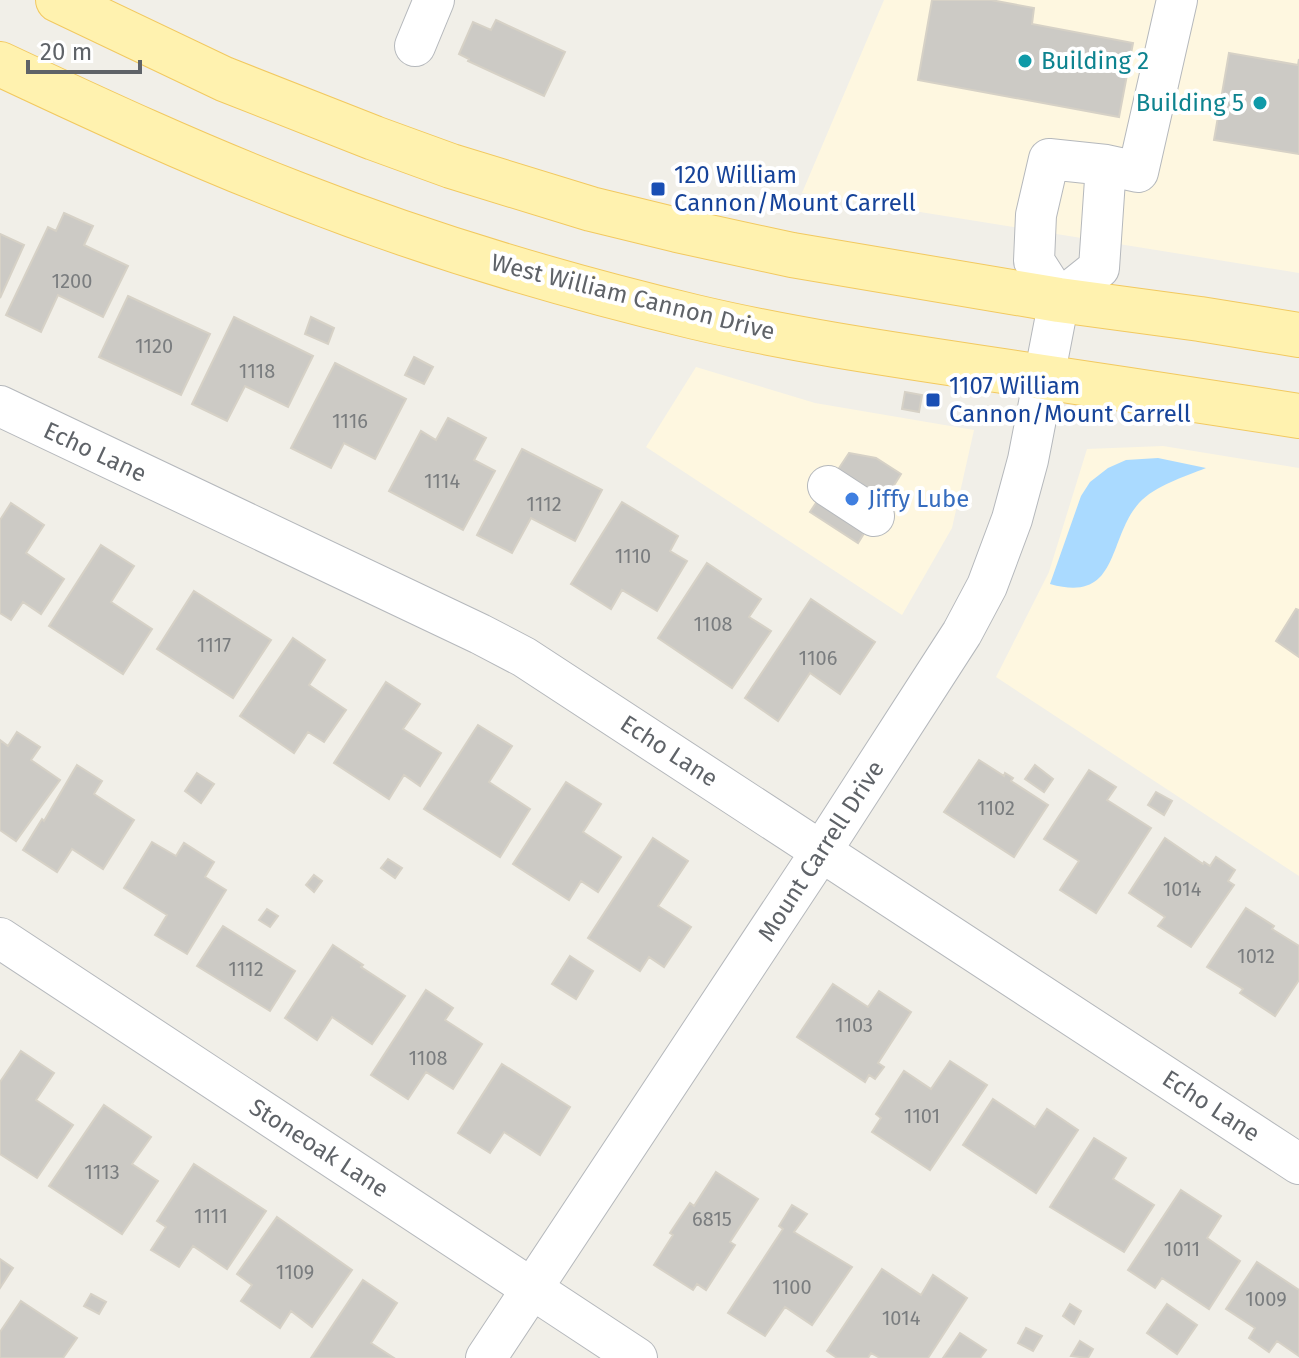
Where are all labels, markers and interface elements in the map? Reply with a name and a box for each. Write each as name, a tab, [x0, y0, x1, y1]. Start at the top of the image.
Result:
scale bar	[28, 24, 140, 74]
text: 20 m	[40, 38, 92, 66]
place label: Building 2	[1041, 47, 1149, 75]
marker: Building 2	[1016, 52, 1034, 70]
place label: Building 5	[1136, 89, 1244, 117]
marker: Building 5	[1251, 94, 1269, 112]
place label: 120 William Cannon/Mount Carrell	[674, 161, 916, 217]
marker: 120 William Cannon/Mount Carrell	[649, 180, 667, 198]
street label: West William Cannon Drive	[488, 248, 778, 346]
house number: 1200	[52, 269, 92, 293]
house number: 1120	[135, 334, 173, 358]
house number: 1118	[239, 359, 275, 383]
place label: 1107 William Cannon/Mount Carrell	[949, 372, 1191, 428]
marker: 1107 William Cannon/Mount Carrell	[924, 391, 942, 409]
house number: 1116	[332, 409, 368, 433]
street label: Echo Lane	[39, 416, 151, 488]
house number: 1114	[424, 469, 460, 493]
place label: Jiffy Lube	[868, 485, 969, 513]
marker: Jiffy Lube	[843, 490, 861, 508]
house number: 1112	[526, 492, 562, 516]
house number: 1110	[615, 544, 651, 568]
house number: 1108	[693, 612, 733, 636]
house number: 1117	[197, 633, 231, 657]
house number: 1106	[799, 646, 837, 670]
street label: Echo Lane	[615, 709, 723, 793]
street label: Mount Carrell Drive	[752, 755, 890, 947]
house number: 1102	[977, 796, 1015, 820]
house number: 1014	[1163, 877, 1202, 901]
house number: 1012	[1237, 944, 1275, 968]
house number: 1112	[228, 957, 264, 981]
house number: 1103	[835, 1013, 873, 1037]
house number: 1108	[408, 1046, 448, 1070]
street label: Echo Lane	[1157, 1064, 1265, 1148]
street label: Stoneoak Lane	[244, 1093, 394, 1203]
house number: 1101	[904, 1104, 940, 1128]
house number: 1113	[84, 1160, 120, 1184]
house number: 1111	[194, 1204, 228, 1228]
house number: 6815	[692, 1207, 732, 1231]
house number: 1011	[1164, 1237, 1200, 1261]
house number: 1109	[276, 1260, 314, 1284]
house number: 1100	[772, 1275, 812, 1299]
house number: 1009	[1245, 1287, 1287, 1311]
house number: 1014	[882, 1306, 921, 1330]

